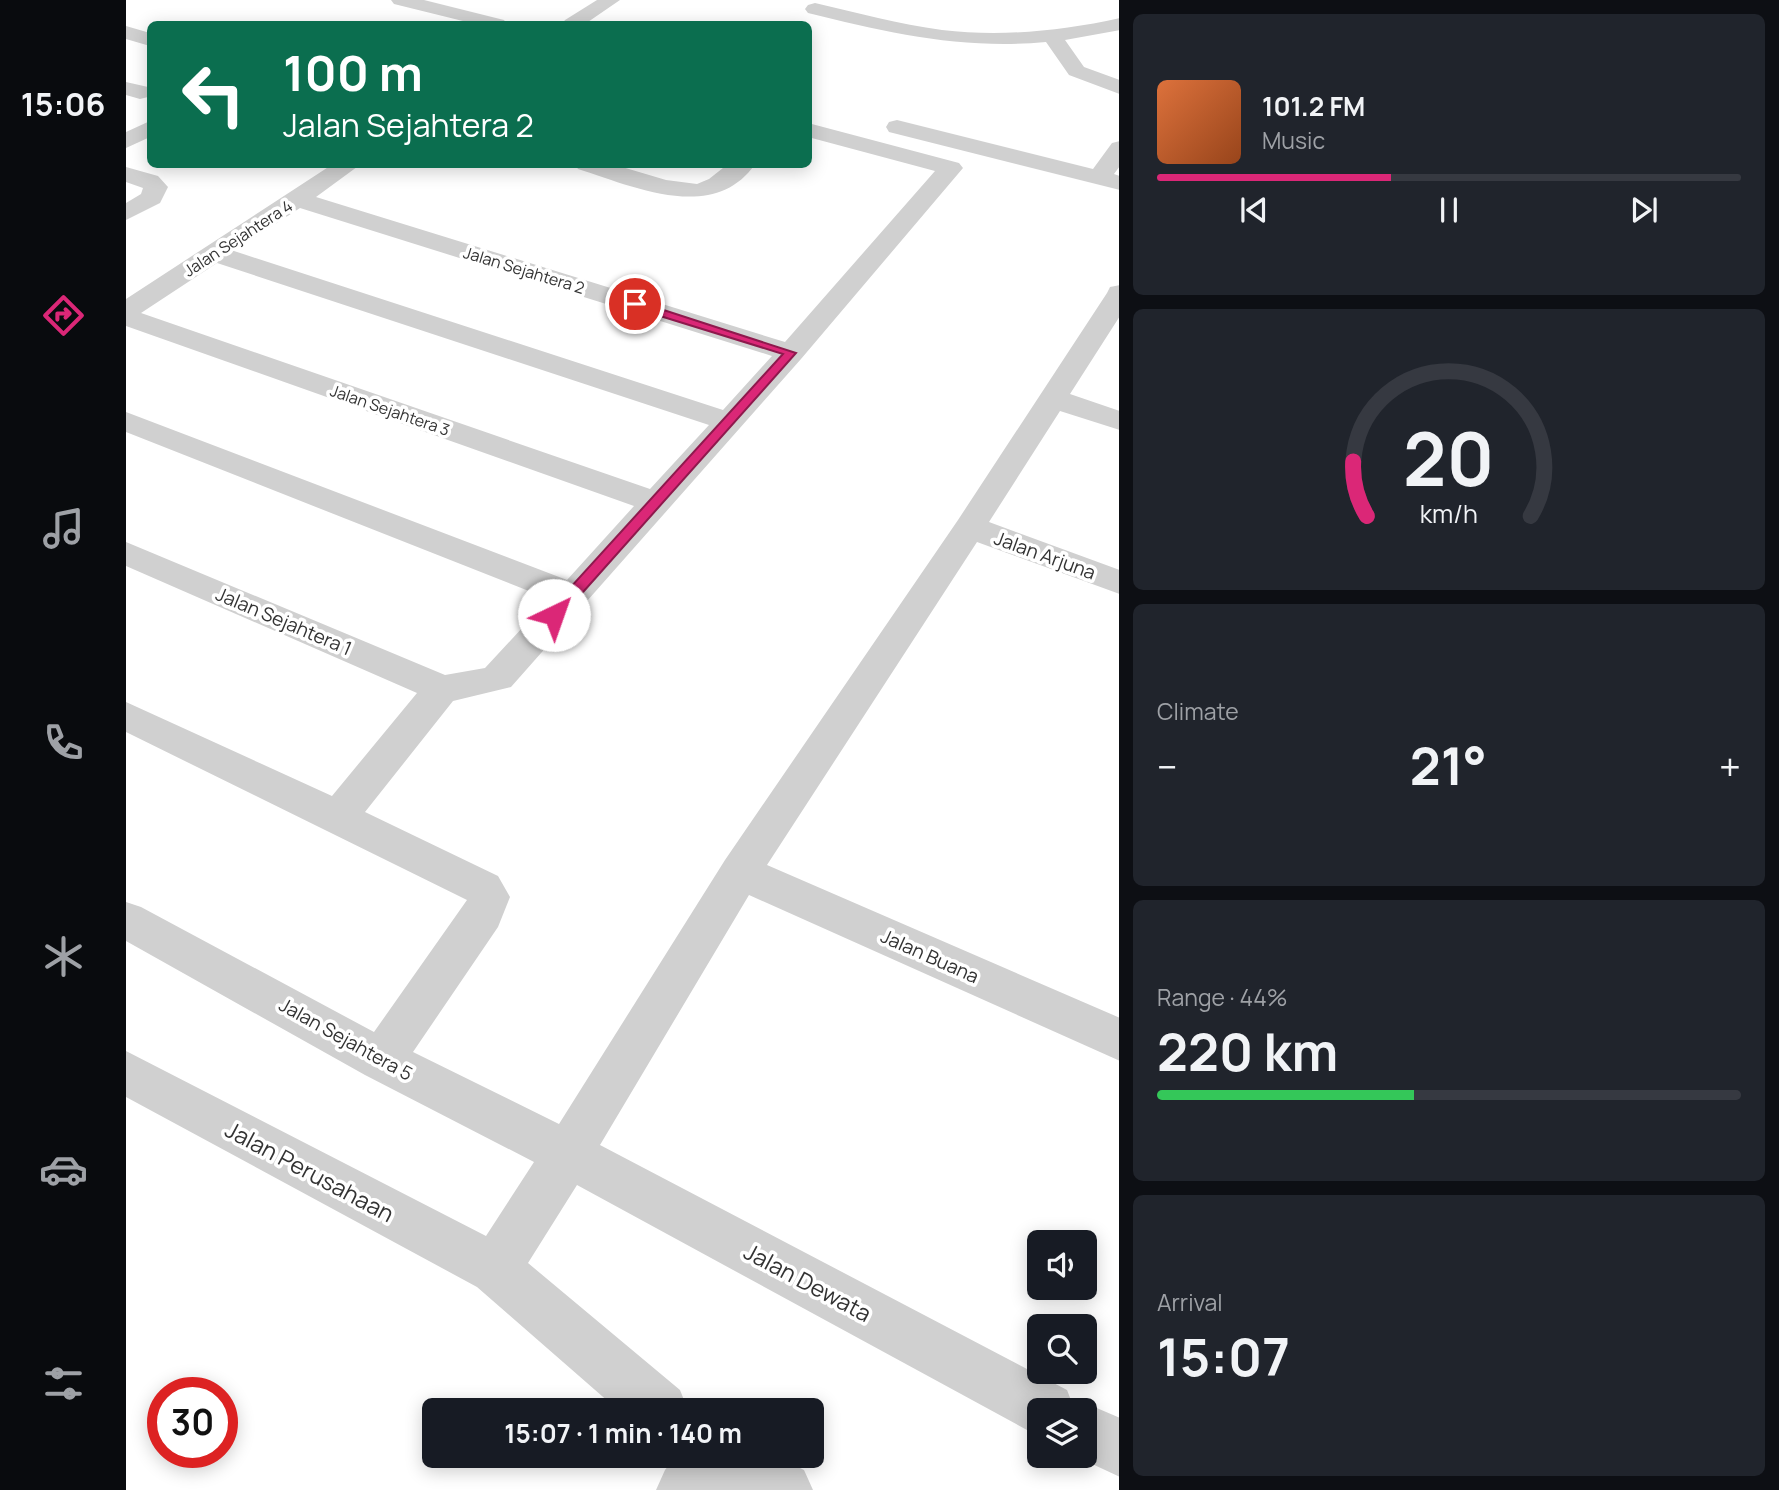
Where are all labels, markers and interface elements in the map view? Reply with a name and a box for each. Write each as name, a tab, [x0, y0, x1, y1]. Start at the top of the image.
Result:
text: 100 m	[283, 39, 423, 106]
icon: left	[168, 49, 259, 140]
text: 15:06	[21, 82, 105, 126]
text: 101.2 FM	[1262, 88, 1365, 124]
text: Jalan Sejahtera 2	[283, 103, 534, 147]
text: Music	[1262, 124, 1325, 156]
icon: previous	[1235, 191, 1273, 229]
icon: pause	[1430, 191, 1468, 229]
icon: next	[1625, 191, 1663, 229]
street label: Jalan Sejahtera 4	[179, 195, 297, 281]
street label: Jalan Sejahtera 2	[461, 241, 587, 299]
pin	[605, 274, 665, 334]
icon: arrive	[616, 285, 654, 323]
icon: directions	[39, 291, 88, 340]
street label: Jalan Sejahtera 3	[327, 379, 453, 441]
text: 20	[1403, 408, 1495, 508]
text: km/h	[1420, 496, 1478, 531]
icon: music	[39, 504, 88, 553]
street label: Jalan Arjuna	[991, 525, 1099, 585]
position arrow	[517, 578, 591, 652]
street label: Jalan Sejahtera 1	[212, 581, 356, 661]
text: Climate	[1157, 695, 1239, 727]
icon: phone	[39, 718, 88, 767]
text: 21°	[1410, 730, 1487, 801]
text: −	[1157, 740, 1178, 792]
text: +	[1719, 740, 1741, 792]
street label: Jalan Buana	[877, 923, 983, 989]
icon: climate	[39, 932, 88, 981]
text: Range · 44%	[1157, 981, 1288, 1013]
street label: Jalan Sejahtera 5	[275, 992, 417, 1086]
text: 220 km	[1157, 1016, 1338, 1087]
street label: Jalan Perusahaan	[220, 1113, 400, 1229]
icon: car	[39, 1145, 88, 1194]
map controls	[1027, 1230, 1097, 1468]
button: sound	[1027, 1230, 1097, 1300]
street label: Jalan Dewata	[739, 1235, 877, 1329]
text: Arrival	[1157, 1286, 1223, 1318]
button: search	[1027, 1314, 1097, 1384]
text: 15:07	[1157, 1321, 1290, 1392]
icon: filters	[39, 1359, 88, 1408]
speed limit sign: 30	[147, 1377, 238, 1468]
button: layers	[1027, 1398, 1097, 1468]
text: 15:07 · 1 min · 140 m	[504, 1415, 742, 1451]

